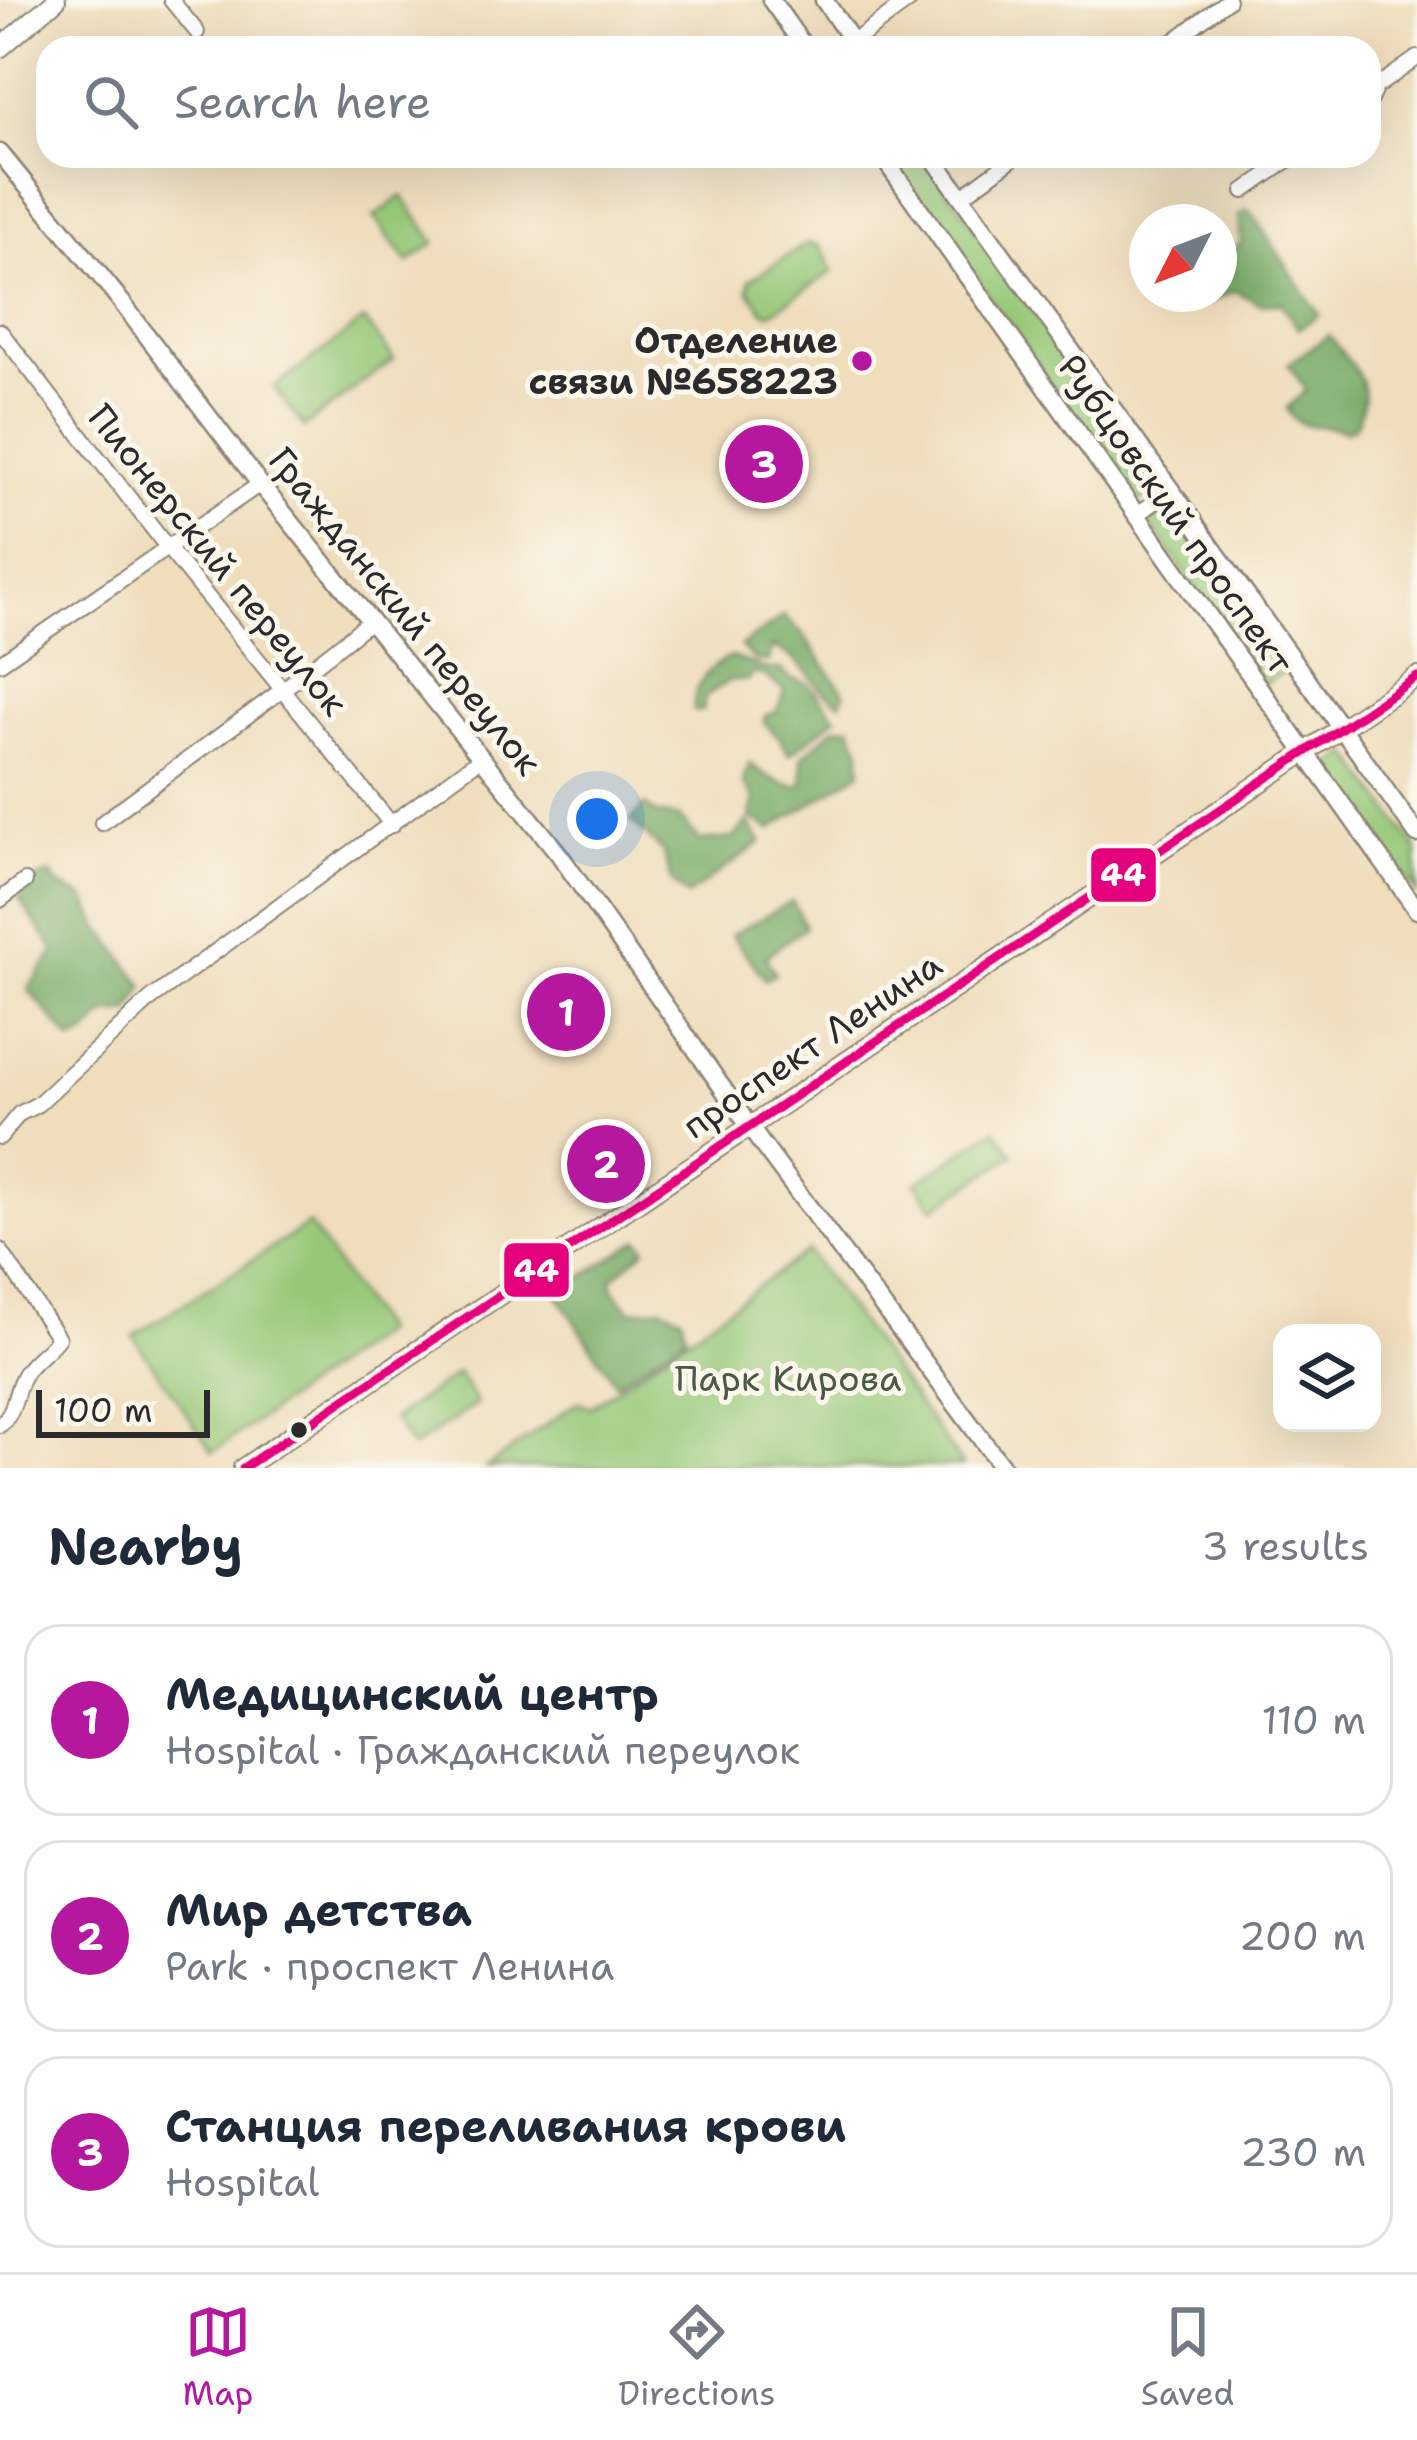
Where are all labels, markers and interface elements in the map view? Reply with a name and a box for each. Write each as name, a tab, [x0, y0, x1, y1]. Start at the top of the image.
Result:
search box	[36, 36, 1381, 168]
icon: search	[78, 69, 144, 135]
text: Search here	[174, 72, 431, 132]
north arrow	[1129, 204, 1237, 312]
place label: Отделение связи №658223	[529, 316, 838, 406]
street label: Рубцовский проспект	[1047, 344, 1305, 684]
marker: Отделение связи №658223	[849, 348, 875, 374]
street label: Пионерский переулок	[77, 394, 359, 726]
pin: 3	[725, 419, 803, 509]
street label: Гражданский переулок	[257, 437, 553, 785]
your location	[567, 789, 627, 849]
line badge: 44	[1089, 846, 1158, 904]
text: 44	[1100, 852, 1146, 897]
street label: проспект Ленина	[673, 940, 951, 1150]
pin: 1	[527, 967, 605, 1057]
pin: 2	[567, 1119, 645, 1209]
line badge: 44	[502, 1241, 571, 1299]
text: 44	[513, 1248, 559, 1293]
map controls	[1273, 1324, 1381, 1432]
button: layers	[1273, 1324, 1381, 1432]
park label: Парк Кирова	[675, 1354, 901, 1403]
scale bar	[36, 1384, 210, 1437]
text: 100 m	[54, 1388, 153, 1433]
unlabelled marker	[288, 1419, 310, 1441]
text: Nearby	[48, 1512, 243, 1580]
text: 3 results	[1202, 1520, 1369, 1572]
text: Медицинский центр	[165, 1664, 659, 1724]
text: 1	[81, 1694, 99, 1746]
text: 110 m	[1262, 1694, 1366, 1746]
text: Hospital · Гражданский переулок	[165, 1724, 800, 1776]
text: Мир детства	[165, 1880, 472, 1940]
text: 2	[76, 1910, 104, 1962]
text: 200 m	[1239, 1910, 1366, 1962]
text: Park · проспект Ленина	[165, 1940, 614, 1992]
text: Станция переливания крови	[165, 2096, 846, 2156]
text: 3	[76, 2126, 104, 2178]
text: 230 m	[1240, 2126, 1366, 2178]
text: Hospital	[165, 2156, 319, 2208]
tab: Map	[183, 2299, 253, 2416]
tab: Directions	[618, 2299, 776, 2416]
tab: Saved	[1141, 2299, 1234, 2416]

